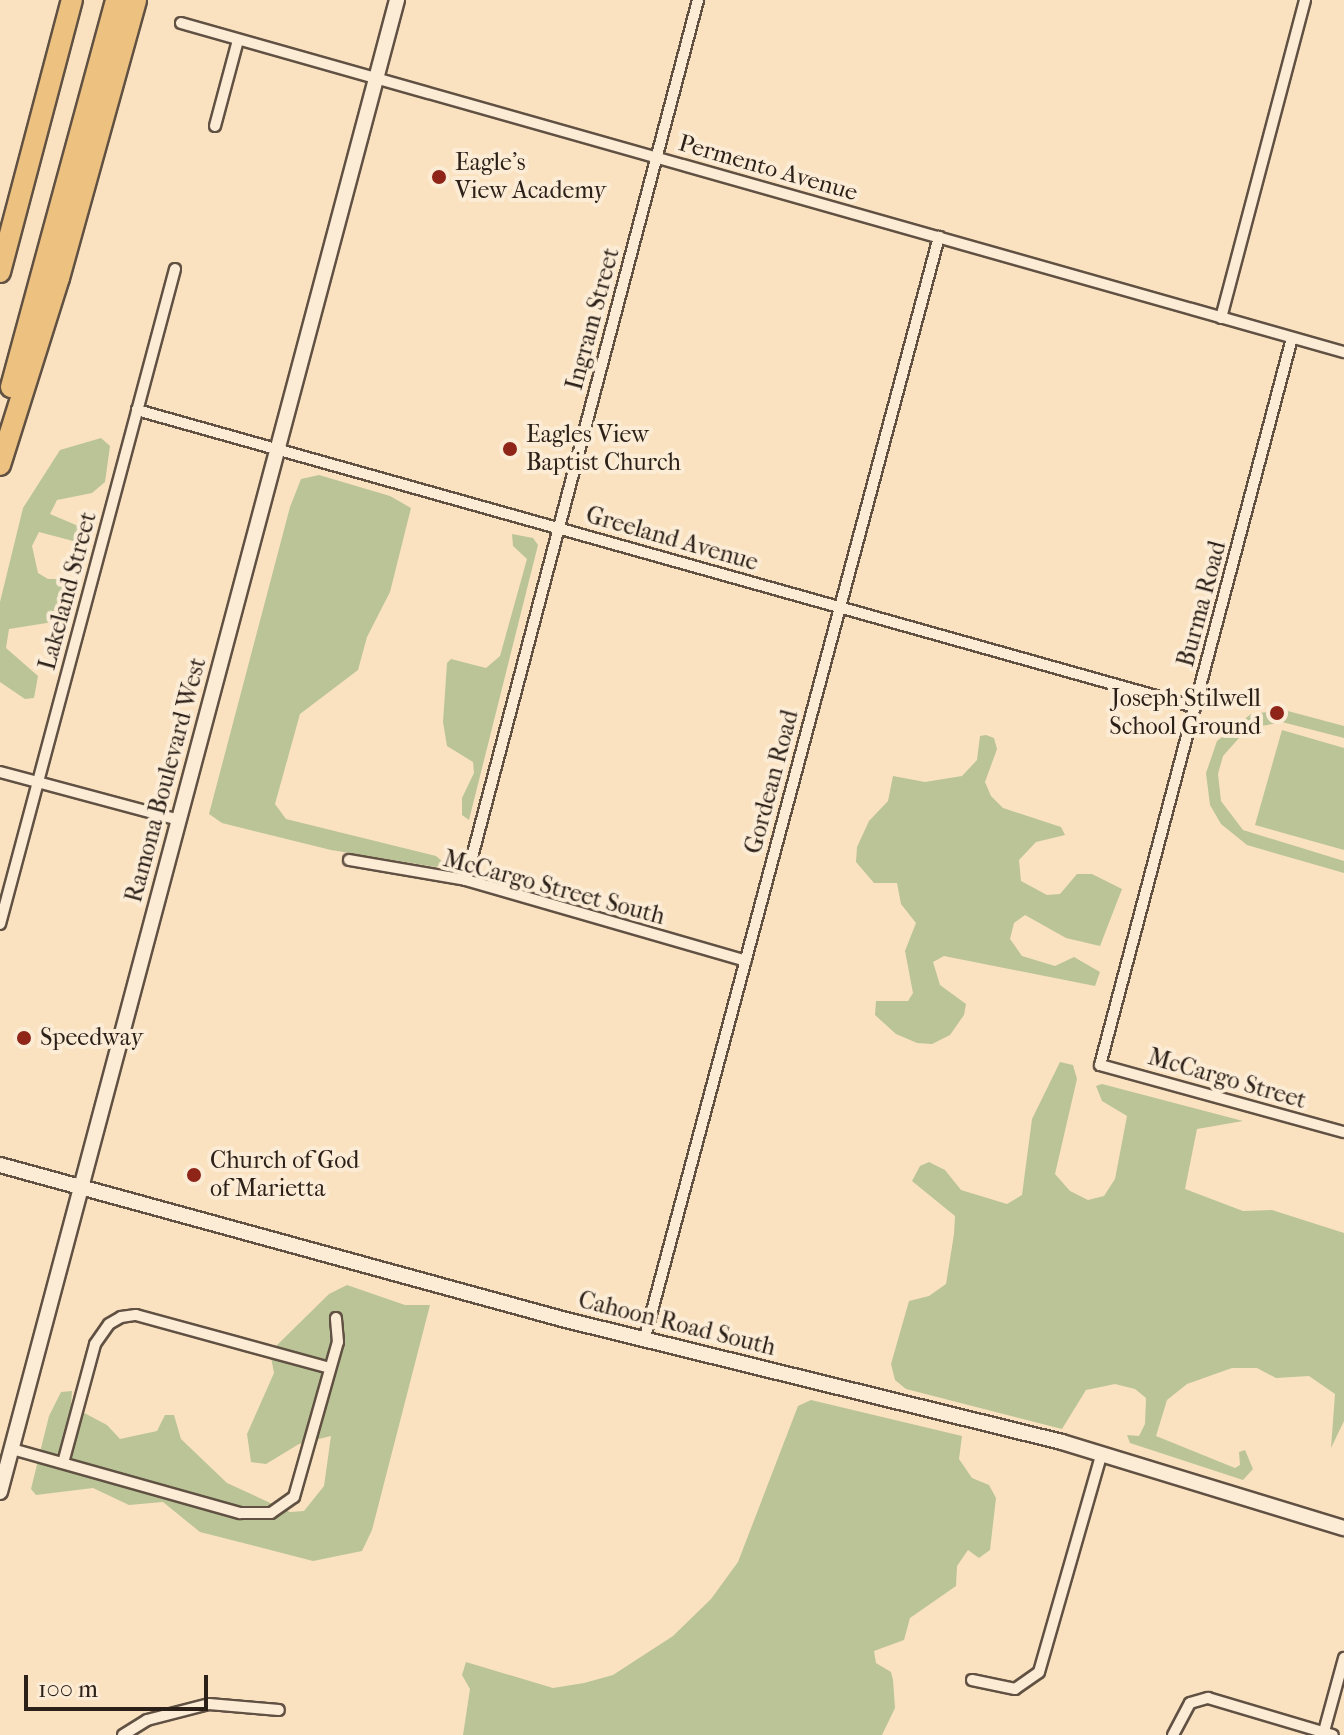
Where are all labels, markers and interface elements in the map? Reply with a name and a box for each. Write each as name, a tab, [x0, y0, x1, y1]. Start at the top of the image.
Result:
street label: Permento Avenue	[675, 129, 861, 207]
place label: Eagle's View Academy	[455, 149, 606, 205]
marker: Eagle's View Academy	[430, 168, 448, 186]
street label: Ingram Street	[560, 245, 626, 393]
place label: Eagles View Baptist Church	[526, 421, 681, 477]
marker: Eagles View Baptist Church	[501, 440, 519, 458]
street label: Greeland Avenue	[583, 501, 761, 577]
street label: Lakeland Street	[33, 509, 103, 673]
street label: Burma Road	[1171, 538, 1233, 670]
street label: Ramona Boulevard West	[119, 654, 213, 906]
place label: Joseph Stilwell School Ground	[1109, 685, 1261, 741]
marker: Joseph Stilwell School Ground	[1268, 704, 1286, 722]
street label: Gordean Road	[739, 707, 805, 857]
street label: McCargo Street South	[440, 845, 668, 931]
place label: Speedway	[40, 1024, 143, 1052]
marker: Speedway	[15, 1029, 33, 1047]
street label: McCargo Street	[1145, 1043, 1309, 1115]
place label: Church of God of Marietta	[210, 1147, 359, 1203]
marker: Church of God of Marietta	[185, 1166, 203, 1184]
street label: Cahoon Road South	[575, 1286, 779, 1362]
scale bar	[28, 1659, 212, 1709]
text: 100 m	[38, 1675, 98, 1703]

